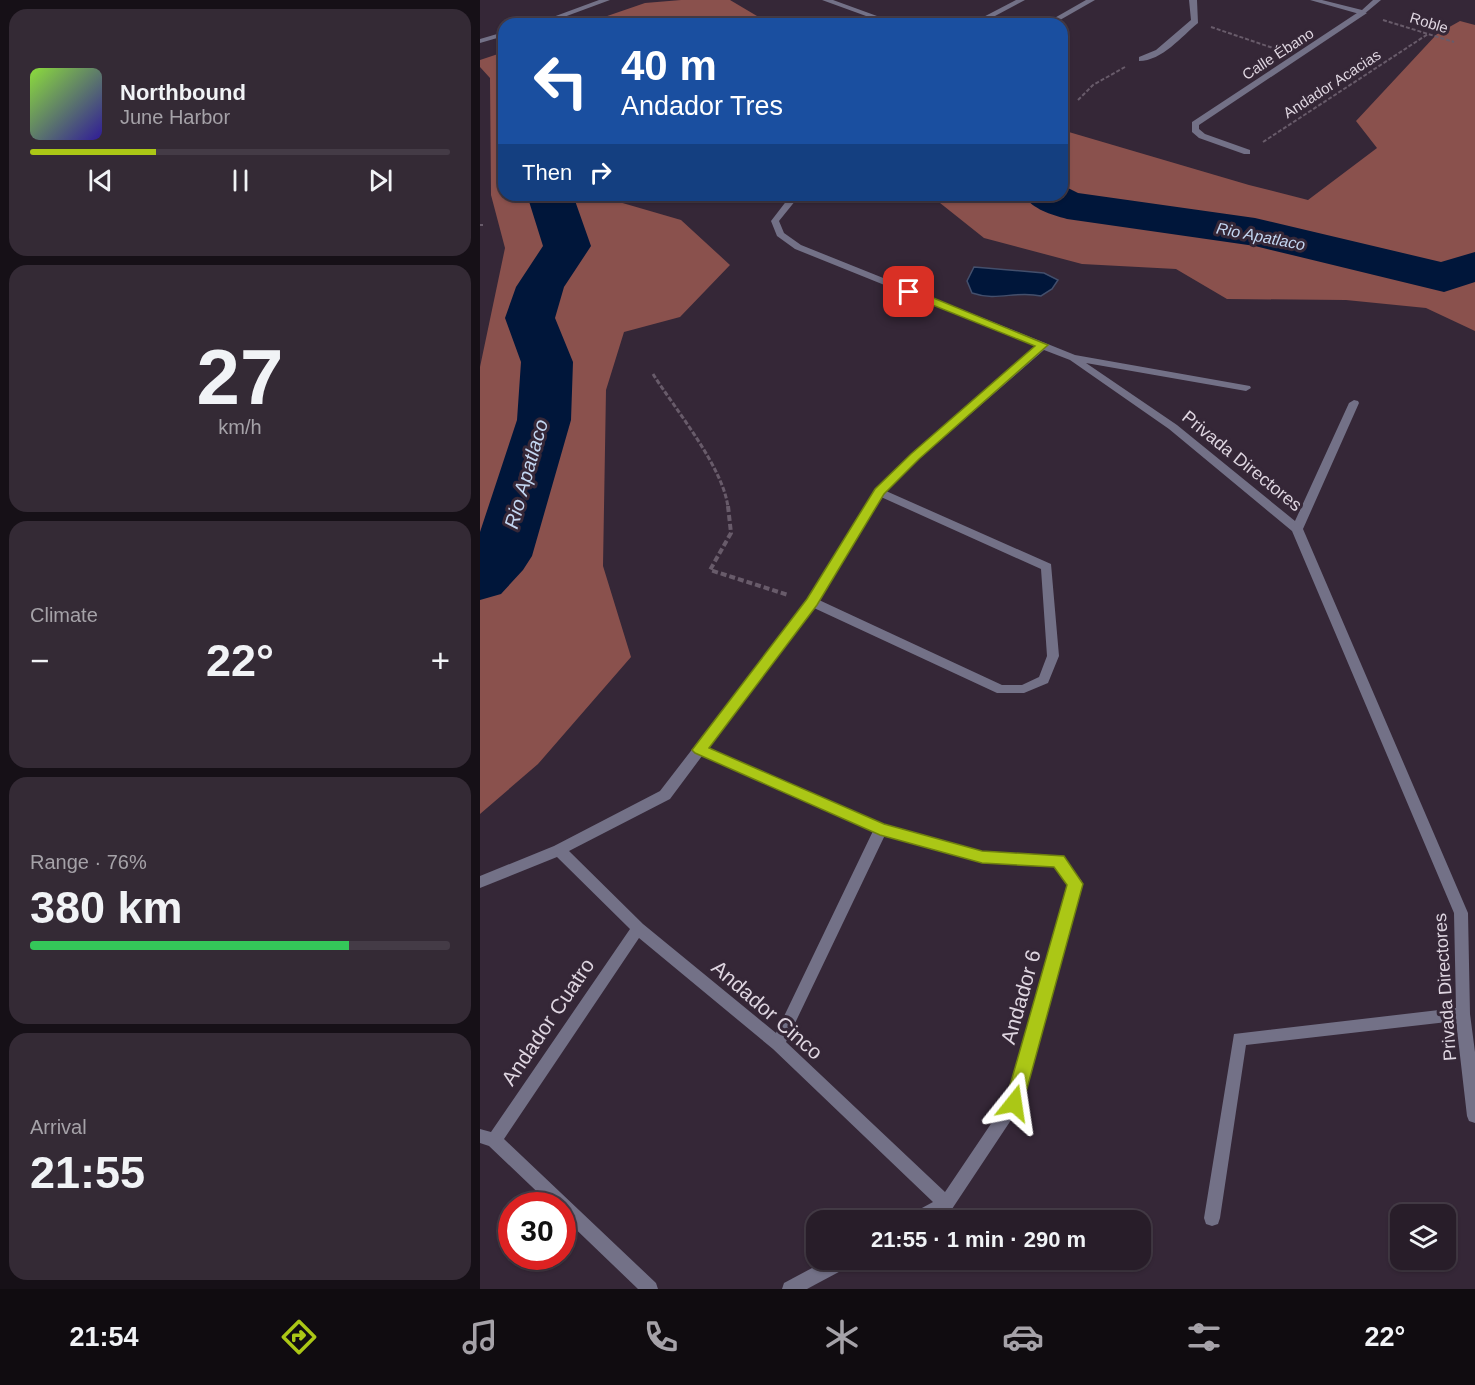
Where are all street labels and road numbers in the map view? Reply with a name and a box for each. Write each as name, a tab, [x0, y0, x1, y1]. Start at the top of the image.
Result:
street label: Roble	[1408, 9, 1450, 36]
street label: Calle Ébano	[1239, 24, 1317, 83]
street label: Andador Acacias	[1280, 46, 1384, 121]
street label: Privada Directores	[1178, 407, 1306, 515]
street label: Privada Directores	[1430, 912, 1460, 1062]
street label: Andador 6	[996, 947, 1045, 1047]
street label: Andador Cuatro	[497, 954, 599, 1090]
street label: Andador Cinco	[707, 955, 827, 1064]

